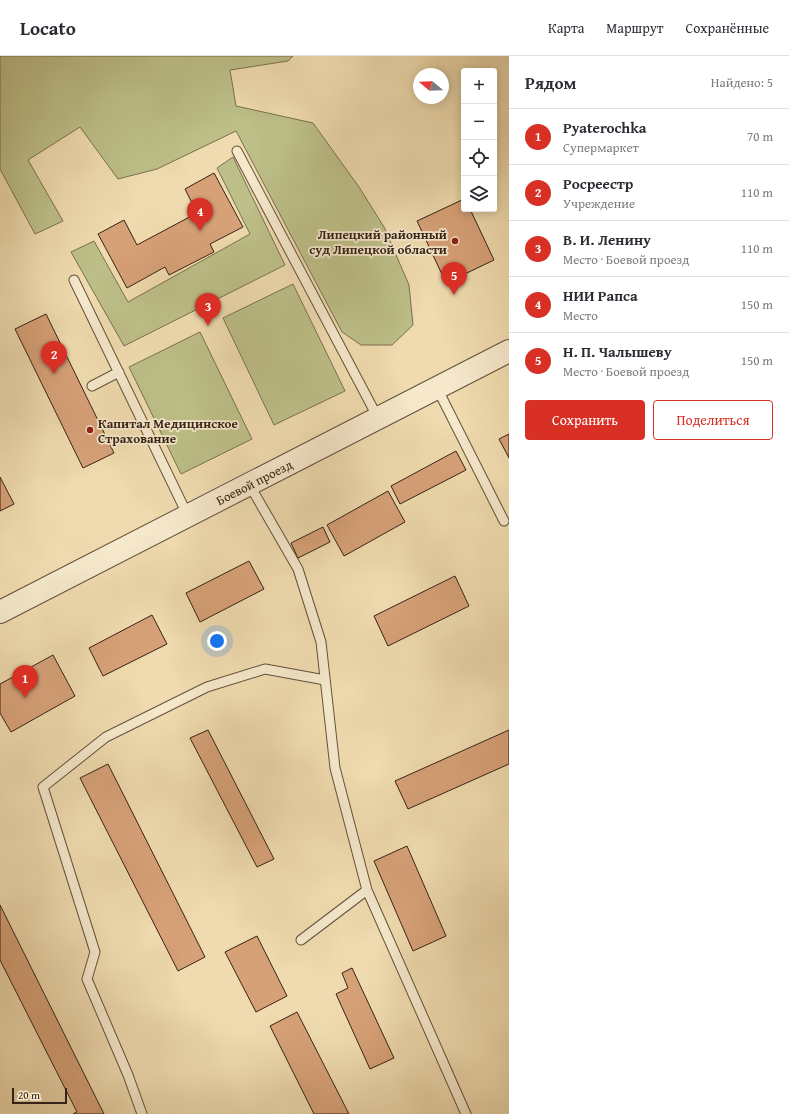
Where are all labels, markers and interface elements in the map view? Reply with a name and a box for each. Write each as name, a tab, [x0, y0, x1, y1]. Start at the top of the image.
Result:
text: Locato	[20, 14, 76, 42]
text: Карта	[548, 18, 584, 38]
text: Маршрут	[606, 18, 664, 38]
text: Сохранённые	[686, 18, 769, 38]
north arrow	[413, 68, 449, 104]
map controls	[461, 68, 497, 212]
button: +	[461, 68, 497, 104]
text: Рядом	[525, 70, 576, 95]
text: Найдено: 5	[711, 73, 773, 92]
button: −	[461, 104, 497, 140]
text: Pyaterochka	[563, 117, 646, 138]
text: 1	[535, 127, 541, 146]
text: 70 m	[747, 127, 773, 146]
text: Супермаркет	[563, 138, 639, 157]
button: locate	[461, 140, 497, 176]
text: Росреестр	[563, 173, 633, 194]
button: layers	[461, 176, 497, 212]
text: 2	[535, 183, 541, 202]
text: 110 m	[741, 183, 773, 202]
text: Учреждение	[563, 194, 635, 213]
pin: 4	[187, 198, 213, 231]
place label: Липецкий районный суд Липецкой области	[309, 225, 447, 259]
text: В. И. Ленину	[563, 229, 651, 250]
marker: Липецкий районный суд Липецкой области	[450, 236, 460, 246]
text: 3	[535, 239, 541, 258]
text: 110 m	[741, 239, 773, 258]
text: Место · Боевой проезд	[563, 250, 689, 269]
pin: 5	[441, 262, 467, 295]
text: НИИ Рапса	[563, 285, 638, 306]
pin: 3	[195, 293, 221, 326]
text: 4	[535, 295, 541, 314]
text: 150 m	[741, 295, 773, 314]
text: Место	[563, 306, 598, 325]
pin: 2	[41, 341, 67, 374]
text: Н. П. Чалышеву	[563, 341, 672, 362]
text: 5	[535, 351, 541, 370]
text: 150 m	[741, 351, 773, 370]
text: Место · Боевой проезд	[563, 362, 689, 381]
button: Сохранить	[525, 400, 645, 440]
button: Поделиться	[653, 400, 773, 440]
place label: Капитал Медицинское Страхование	[98, 414, 238, 448]
marker: Капитал Медицинское Страхование	[85, 425, 95, 435]
street label: Боевой проезд	[213, 455, 296, 510]
your location	[207, 631, 227, 651]
pin: 1	[12, 665, 38, 698]
scale bar	[12, 1086, 67, 1105]
text: 20 m	[18, 1087, 40, 1103]

